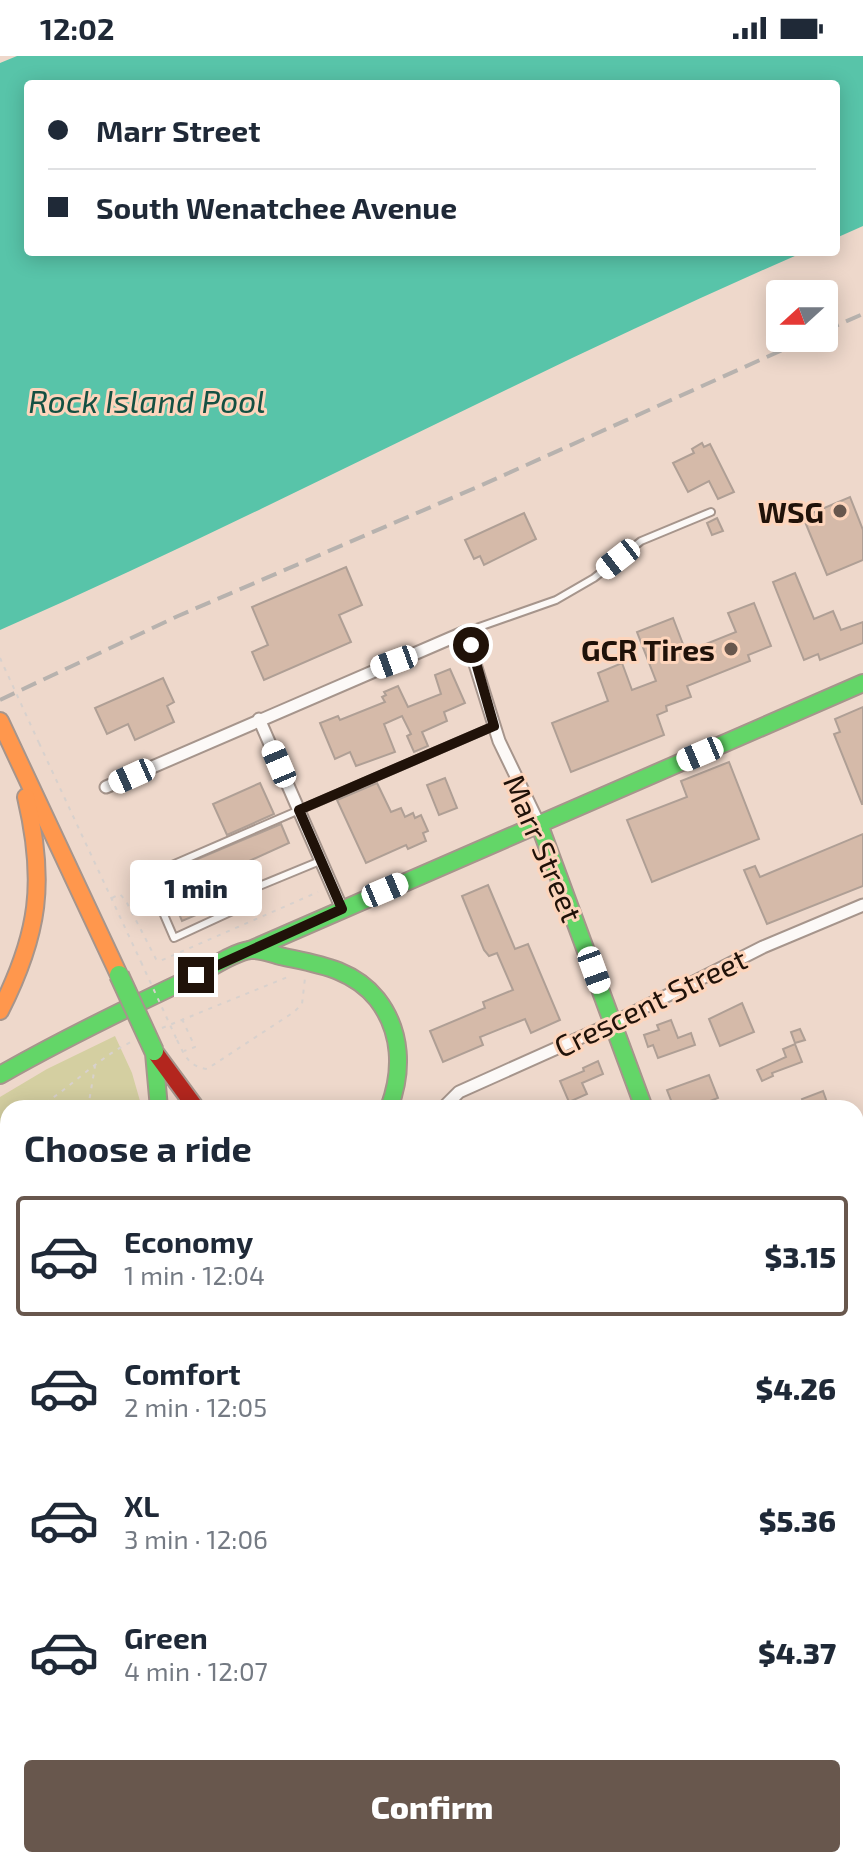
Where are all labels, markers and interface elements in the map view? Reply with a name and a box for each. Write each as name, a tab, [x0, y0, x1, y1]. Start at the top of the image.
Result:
text: 12:02	[40, 10, 114, 46]
text: Marr Street	[96, 112, 261, 148]
text: South Wenatchee Avenue	[96, 189, 457, 225]
north arrow	[766, 280, 838, 352]
map controls	[766, 280, 838, 352]
water label: Rock Island Pool	[28, 381, 266, 419]
place label: WSG	[758, 493, 824, 529]
marker: WSG	[831, 502, 849, 520]
car	[592, 535, 644, 583]
route start	[453, 627, 489, 663]
place label: GCR Tires	[581, 631, 715, 667]
marker: GCR Tires	[722, 640, 740, 658]
car	[367, 643, 421, 681]
car	[673, 734, 727, 774]
car	[259, 737, 299, 791]
car	[105, 755, 159, 797]
street label: Marr Street	[497, 769, 591, 927]
callout: 1 min	[130, 859, 262, 915]
car	[358, 870, 412, 910]
text: 1 min	[164, 872, 228, 903]
street label: Crescent Street	[548, 940, 752, 1064]
car	[575, 943, 613, 997]
route end	[178, 957, 214, 993]
text: Choose a ride	[24, 1126, 252, 1169]
icon: car	[28, 1220, 100, 1292]
text: Economy	[124, 1223, 253, 1259]
text: $3.15	[765, 1238, 836, 1274]
text: 1 min · 12:04	[124, 1259, 265, 1290]
icon: car	[28, 1352, 100, 1424]
text: Comfort	[124, 1355, 241, 1391]
text: $4.26	[756, 1370, 836, 1406]
text: 2 min · 12:05	[124, 1391, 267, 1422]
icon: car	[28, 1484, 100, 1556]
text: XL	[124, 1487, 159, 1523]
text: $5.36	[759, 1502, 836, 1538]
text: 3 min · 12:06	[124, 1523, 268, 1554]
icon: car	[28, 1616, 100, 1688]
text: Green	[124, 1619, 208, 1655]
text: $4.37	[758, 1634, 836, 1670]
text: 4 min · 12:07	[124, 1655, 268, 1686]
button: Confirm	[24, 1760, 840, 1852]

